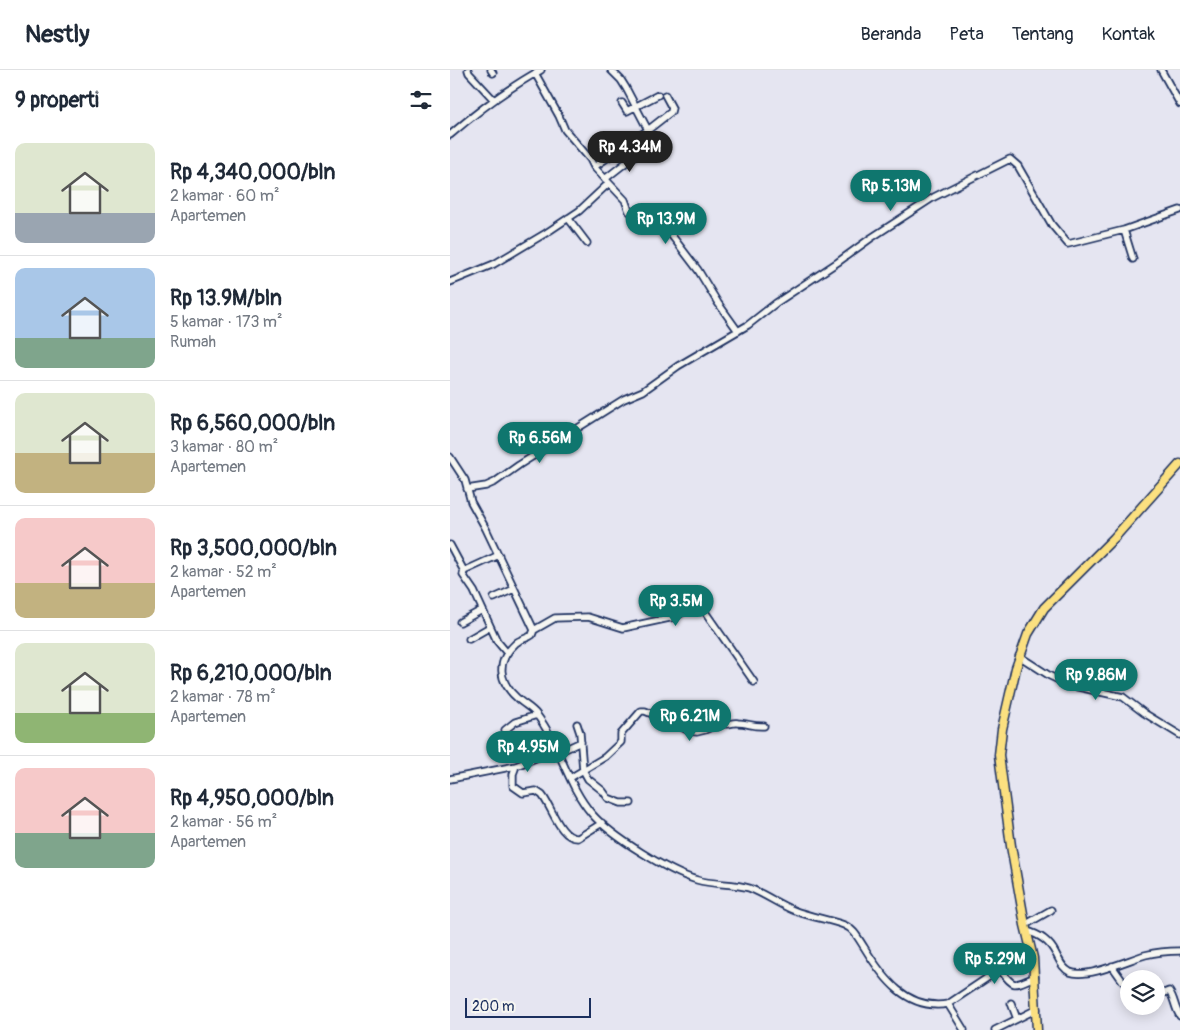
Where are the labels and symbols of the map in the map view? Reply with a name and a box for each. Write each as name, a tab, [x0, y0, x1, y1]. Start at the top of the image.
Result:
pin: Rp 4.34M	[578, 131, 682, 173]
pin: Rp 5.13M	[839, 170, 943, 212]
pin: Rp 13.9M	[614, 202, 718, 245]
pin: Rp 6.56M	[488, 422, 592, 464]
pin: Rp 3.5M	[630, 584, 722, 627]
pin: Rp 9.86M	[1044, 658, 1148, 701]
pin: Rp 6.21M	[638, 700, 742, 742]
pin: Rp 4.95M	[476, 730, 580, 773]
pin: Rp 5.29M	[943, 942, 1047, 985]
scale bar	[465, 995, 591, 1018]

